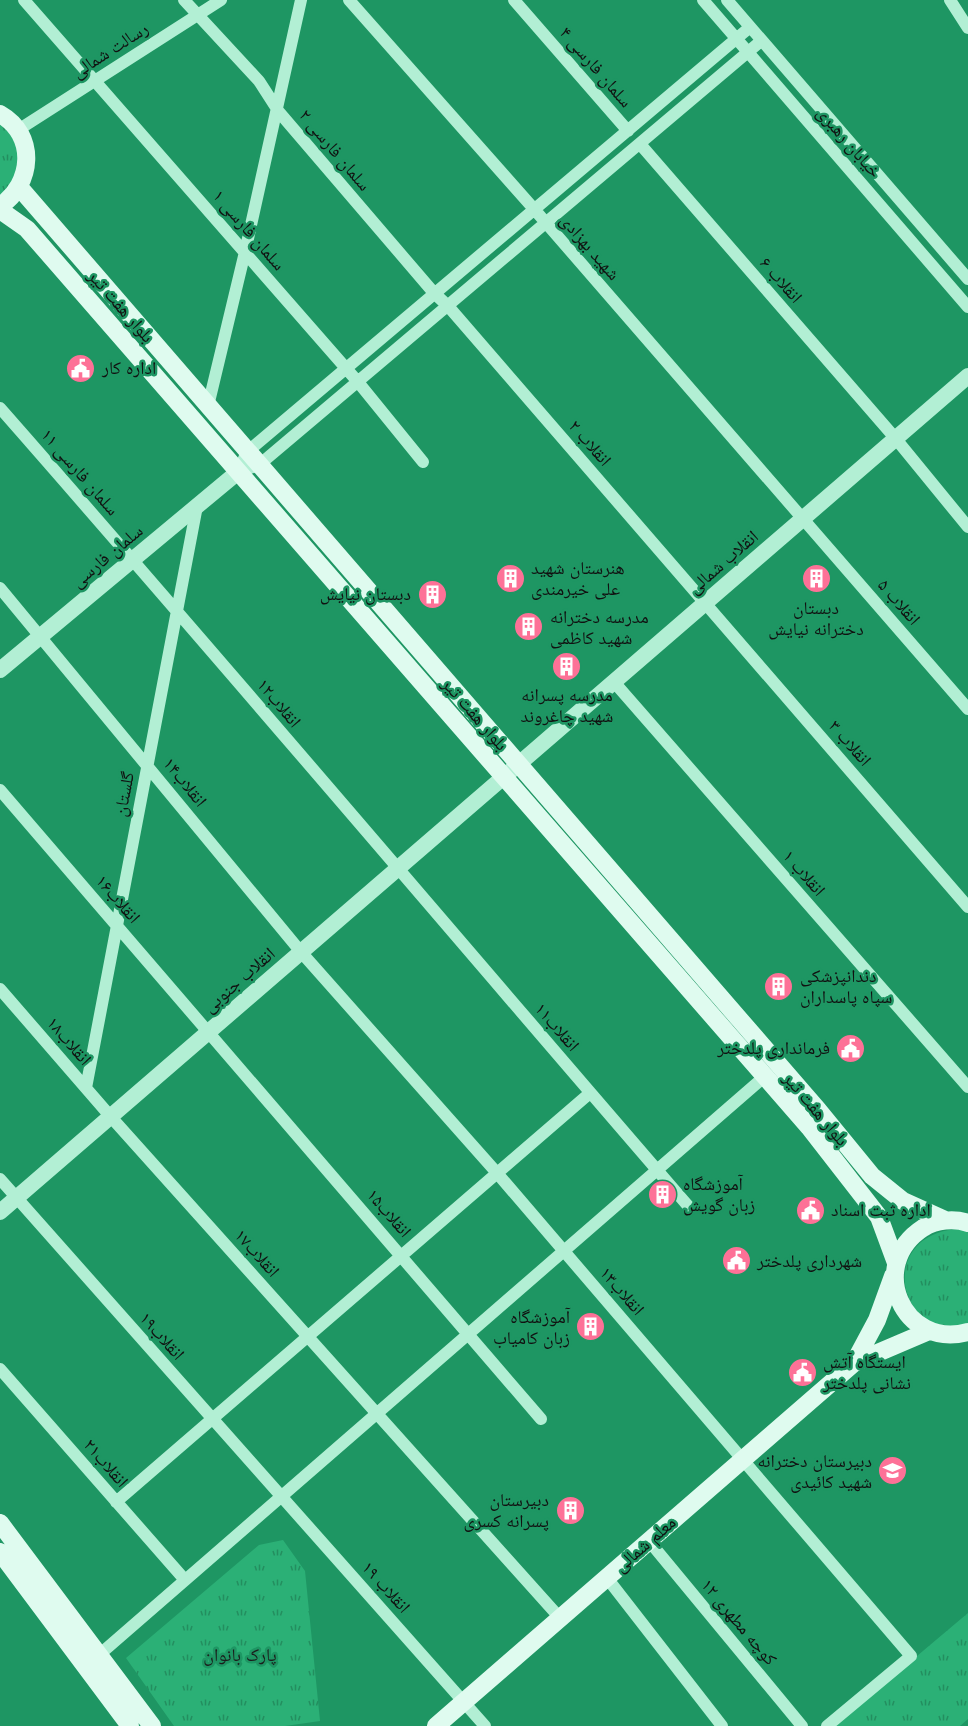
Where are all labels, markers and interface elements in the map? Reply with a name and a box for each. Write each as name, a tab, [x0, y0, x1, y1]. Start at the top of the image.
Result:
street label: رسالت شمالی	[67, 16, 152, 83]
street label: سلمان فارسی ۴	[555, 21, 638, 112]
street label: خیابان رهبری	[812, 101, 887, 182]
street label: سلمان فارسی ۲	[294, 104, 376, 195]
street label: سلمان فارسی ۱	[208, 184, 291, 275]
street label: شهید بهزادی	[555, 209, 625, 285]
street label: انقلاب ۶	[755, 252, 808, 308]
street label: بلوار هفت تیر	[83, 264, 159, 347]
public building icon: اداره کار	[65, 352, 97, 384]
place label: اداره کار	[101, 356, 156, 379]
street label: انقلاب ۲	[564, 415, 617, 471]
street label: سلمان فارسی ۱۱	[36, 423, 125, 520]
street label: سلمان فارسی	[66, 519, 147, 592]
street label: انقلاب شمالی	[683, 525, 763, 599]
place label: هنرستان شهید علی خیرمندی	[531, 556, 625, 600]
building icon: هنرستان شهید علی خیرمندی	[494, 562, 526, 594]
building icon: دبستان دخترانه نیایش	[800, 563, 832, 595]
street label: انقلاب ۵	[873, 574, 926, 630]
building icon: دبستان نیایش	[416, 578, 448, 610]
place label: دبستان نیایش	[320, 582, 411, 605]
place label: دبستان دخترانه نیایش	[768, 596, 864, 640]
place label: مدرسه دخترانه شهید کاظمی	[550, 605, 649, 649]
building icon: مدرسه دخترانه شهید کاظمی	[513, 611, 545, 643]
building icon: مدرسه پسرانه شهید چاغروند	[551, 650, 583, 682]
street label: بلوار هفت تیر	[437, 672, 513, 755]
street label: انقلاب۱۲	[252, 673, 307, 732]
place label: مدرسه پسرانه شهید چاغروند	[521, 683, 613, 727]
street label: انقلاب ۳	[824, 715, 877, 771]
street label: انقلاب۱۴	[158, 752, 212, 811]
street label: گلستان	[108, 769, 139, 818]
street label: انقلاب ۱	[778, 845, 831, 901]
street label: انقلاب۱۶	[91, 870, 146, 928]
street label: انقلاب جنوبی	[198, 942, 280, 1017]
place label: دندانپزشکی سپاه پاسداران	[800, 964, 892, 1008]
building icon: دندانپزشکی سپاه پاسداران	[763, 970, 795, 1002]
street label: انقلاب۱۱	[530, 998, 585, 1056]
street label: انقلاب۱۸	[42, 1012, 97, 1070]
public building icon: فرمانداری پلدختر	[835, 1032, 867, 1064]
place label: فرمانداری پلدختر	[716, 1036, 830, 1059]
street label: بلوار هفت تیر	[778, 1066, 854, 1150]
place label: آموزشگاه زبان گویش	[683, 1172, 755, 1216]
building icon: آموزشگاه زبان گویش	[646, 1178, 678, 1210]
street label: انقلاب۱۵	[362, 1184, 417, 1242]
public building icon: اداره ثبت اسناد	[794, 1194, 826, 1226]
place label: اداره ثبت اسناد	[831, 1198, 931, 1221]
street label: انقلاب۱۷	[230, 1224, 285, 1282]
public building icon: شهرداری پلدختر	[720, 1245, 752, 1277]
place label: شهرداری پلدختر	[756, 1249, 862, 1272]
street label: انقلاب۱۳	[595, 1262, 650, 1320]
place label: آموزشگاه زبان کامیاب	[493, 1305, 570, 1349]
street label: انقلاب۱۹	[135, 1307, 190, 1365]
building icon: آموزشگاه زبان کامیاب	[575, 1311, 607, 1343]
place label: ایستگاه آتش نشانی پلدختر	[822, 1350, 911, 1394]
public building icon: ایستگاه آتش نشانی پلدختر	[786, 1356, 818, 1388]
street label: انقلاب۲۱	[79, 1434, 134, 1492]
place label: دبیرستان دخترانه شهید کائیدی	[757, 1449, 872, 1493]
school or university icon: دبیرستان دخترانه شهید کائیدی	[877, 1455, 909, 1487]
place label: دبیرستان پسرانه کسری	[464, 1488, 549, 1532]
building icon: دبیرستان پسرانه کسری	[554, 1494, 586, 1526]
street label: معلم شمالی	[609, 1511, 681, 1577]
street label: انقلاب ۱۹	[357, 1556, 416, 1617]
street label: کوچه مطهری ۱۲	[696, 1574, 783, 1670]
park label: پارک بانوان	[203, 1643, 277, 1666]

